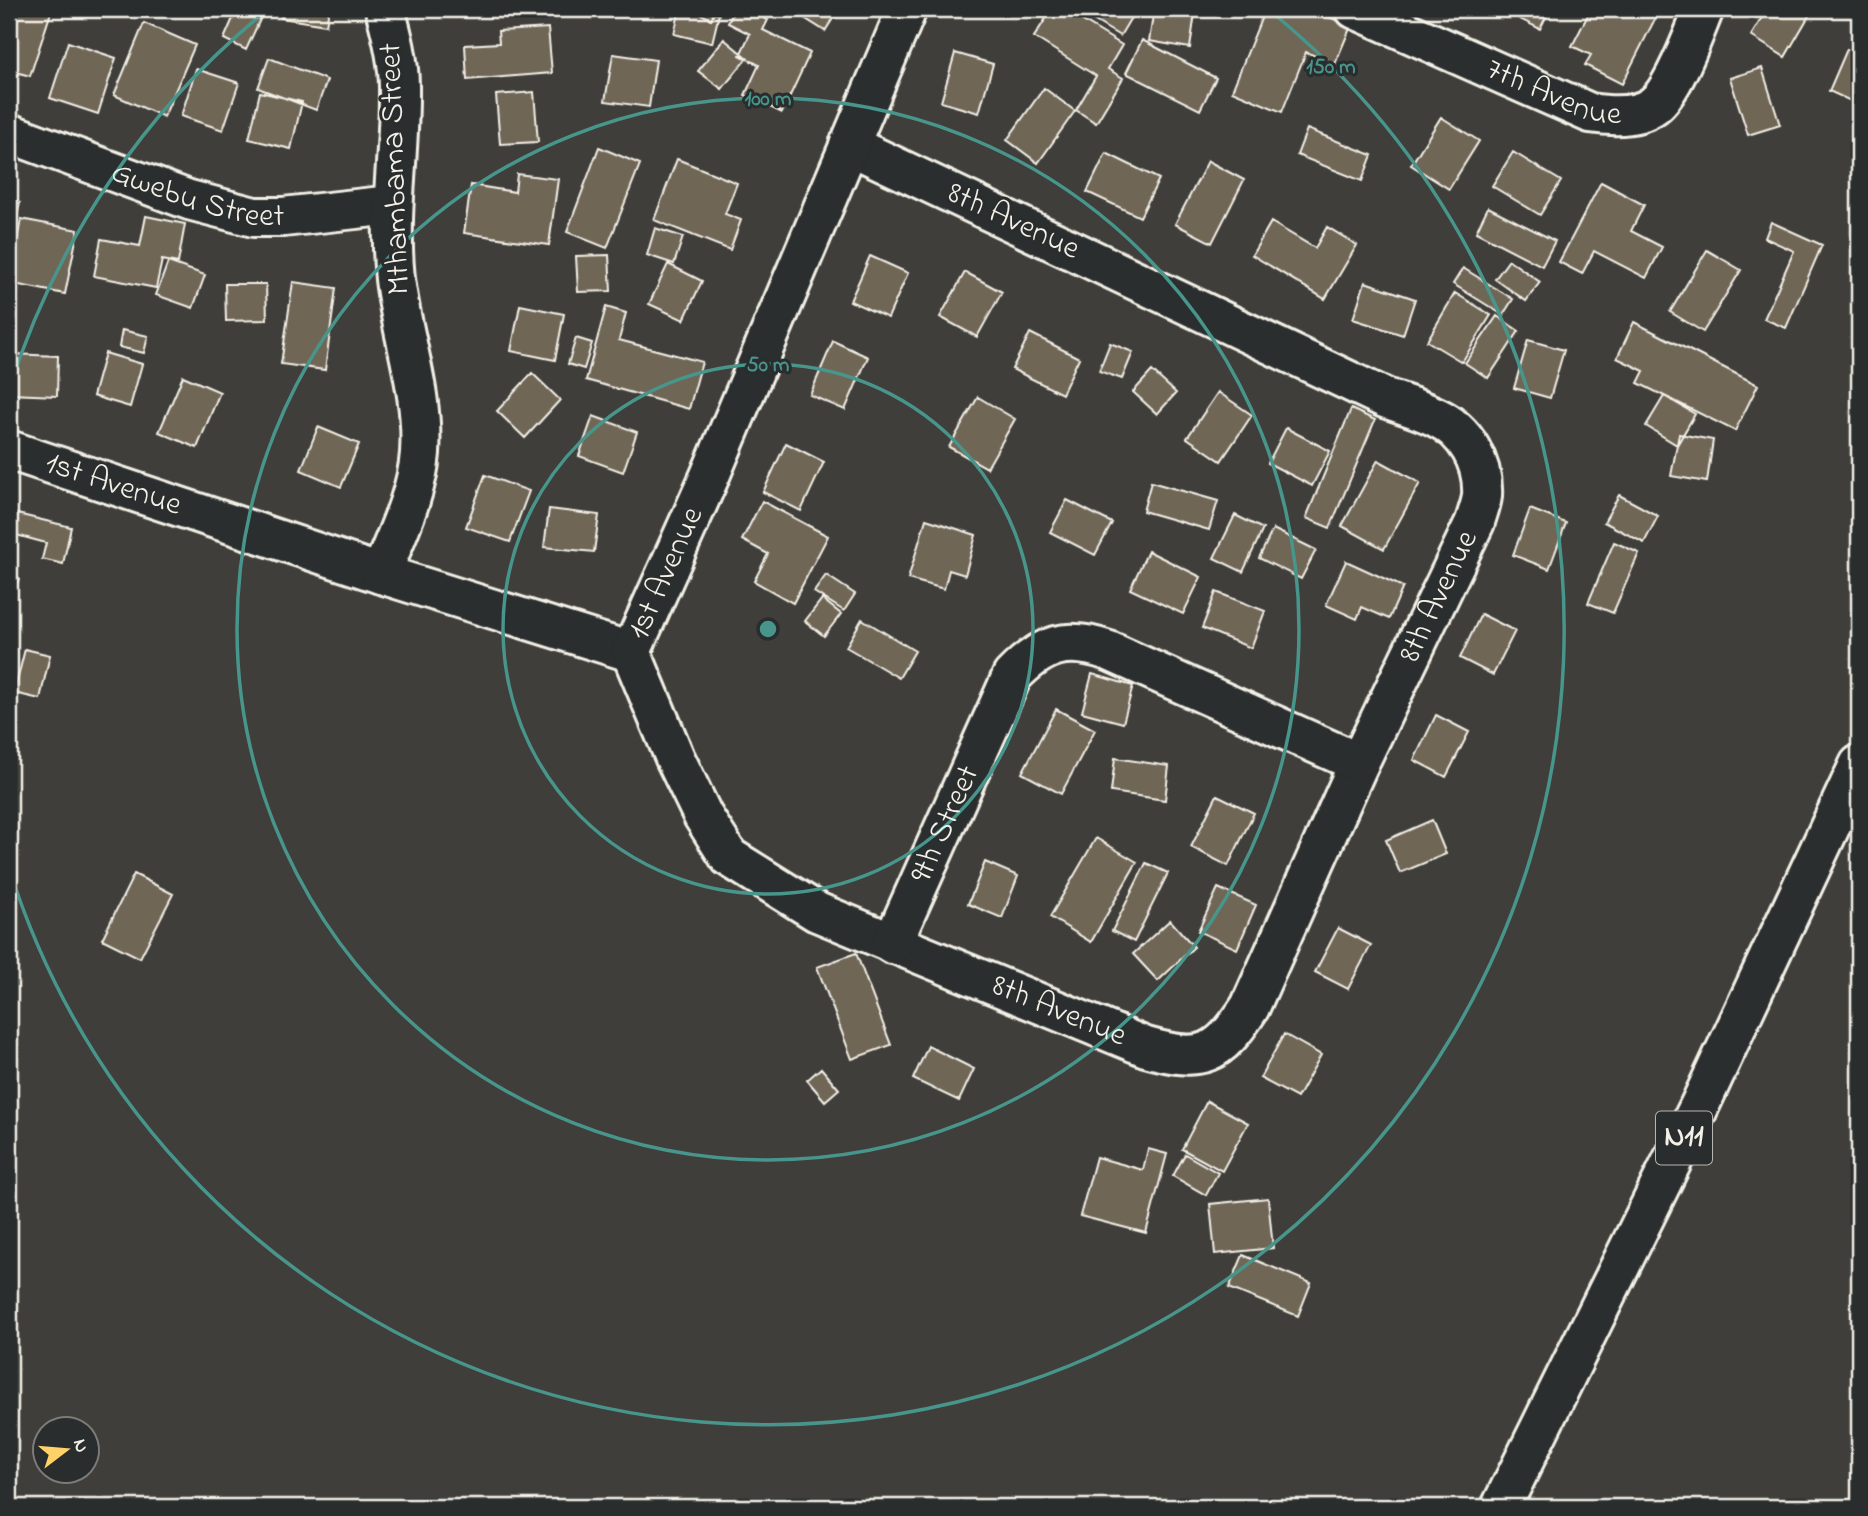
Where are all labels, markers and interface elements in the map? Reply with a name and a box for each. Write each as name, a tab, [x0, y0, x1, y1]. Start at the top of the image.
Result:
street label: Mthambama Street	[368, 42, 424, 296]
street label: 7th Avenue	[1479, 46, 1622, 139]
text: 150 m	[1306, 53, 1356, 83]
text: 100 m	[745, 85, 791, 115]
street label: Gwebu Street	[104, 149, 285, 241]
street label: 8th Avenue	[939, 171, 1088, 274]
text: 50 m	[747, 351, 789, 381]
street label: 1st Avenue	[39, 440, 188, 530]
street label: 1st Avenue	[616, 499, 717, 647]
street label: 8th Avenue	[1387, 522, 1491, 671]
centre of rings	[756, 617, 780, 641]
street label: 9th Street	[899, 758, 992, 891]
street label: 8th Avenue	[984, 963, 1134, 1060]
road number: N11	[1656, 1112, 1712, 1164]
north arrow	[32, 1414, 102, 1484]
text: N	[65, 1436, 95, 1456]

